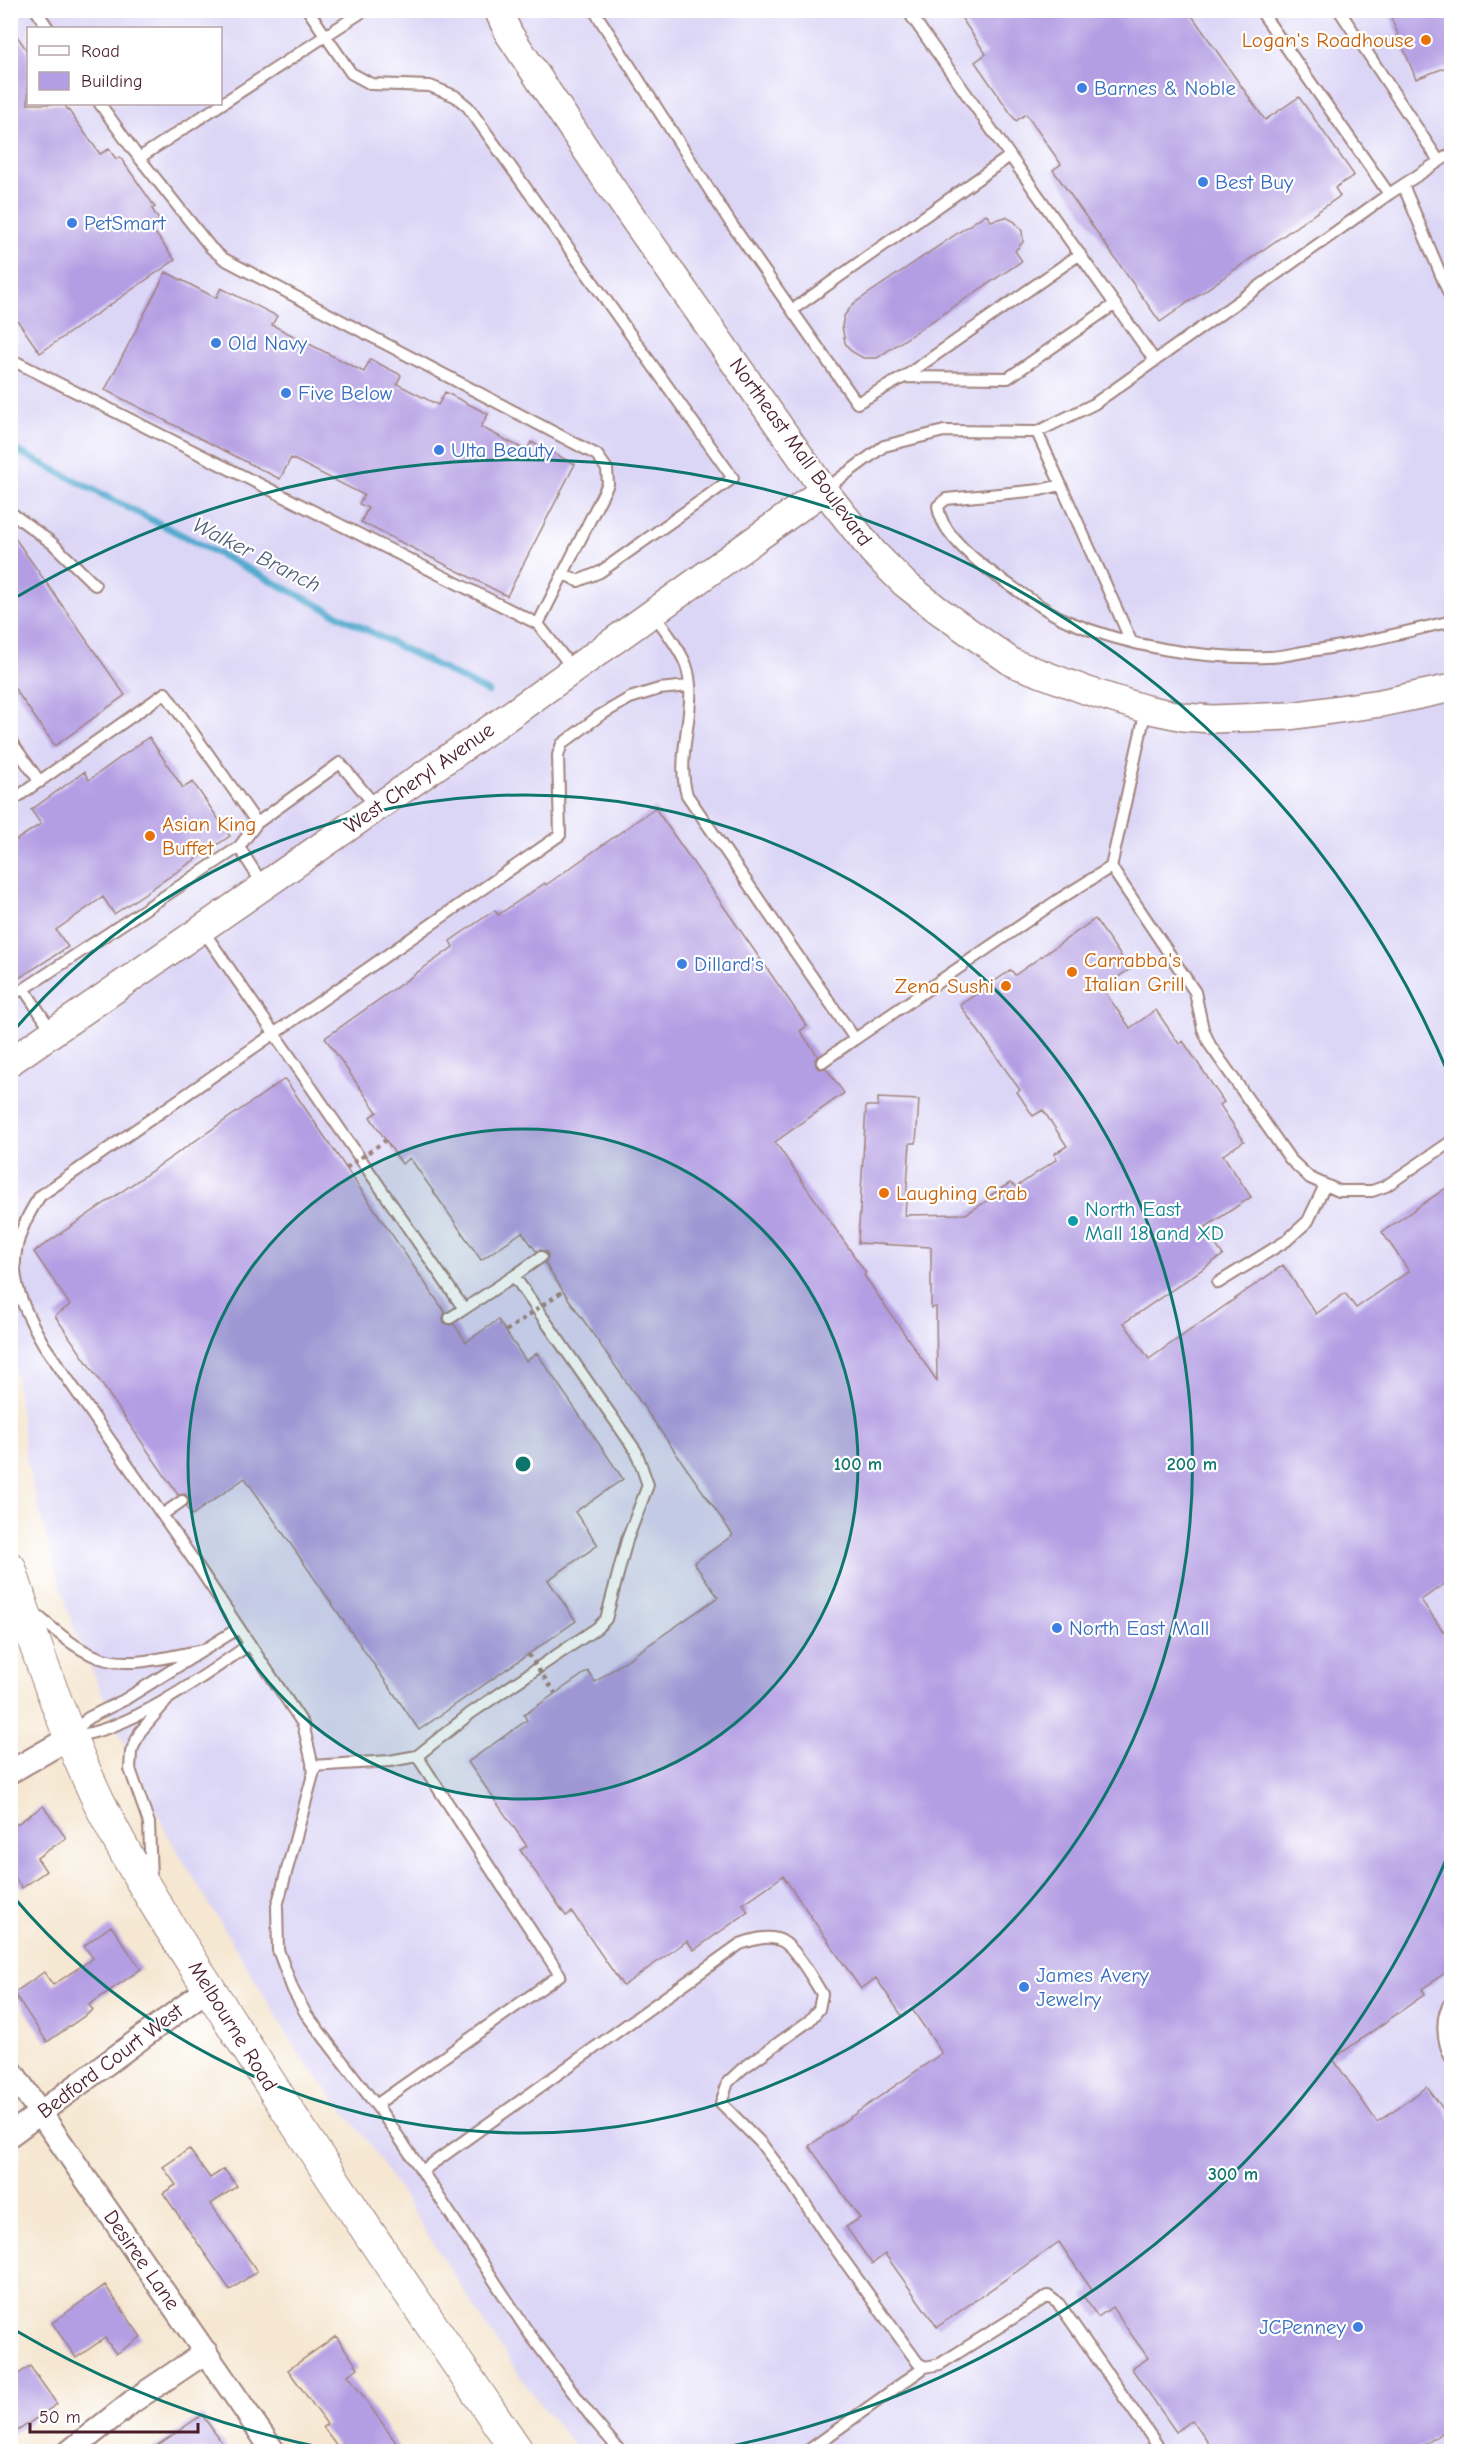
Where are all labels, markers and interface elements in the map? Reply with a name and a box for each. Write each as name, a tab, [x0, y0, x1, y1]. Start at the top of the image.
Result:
legend	[27, 27, 222, 105]
place label: Logan's Roadhouse	[1242, 28, 1414, 52]
marker: Logan's Roadhouse	[1419, 33, 1433, 47]
text: Road	[81, 41, 120, 62]
text: Building	[81, 71, 143, 92]
place label: Barnes & Noble	[1094, 76, 1236, 100]
marker: Barnes & Noble	[1075, 81, 1089, 95]
place label: Best Buy	[1215, 170, 1294, 194]
marker: Best Buy	[1196, 175, 1210, 189]
place label: PetSmart	[84, 211, 167, 235]
marker: PetSmart	[65, 216, 79, 230]
place label: Old Navy	[228, 331, 308, 355]
marker: Old Navy	[209, 336, 223, 350]
street label: Northeast Mall Boulevard	[725, 353, 877, 551]
place label: Five Below	[298, 381, 393, 405]
marker: Five Below	[279, 386, 293, 400]
place label: Ulta Beauty	[451, 438, 554, 462]
marker: Ulta Beauty	[432, 443, 446, 457]
water label: Walker Branch	[188, 512, 325, 598]
street label: West Cheryl Avenue	[340, 717, 498, 839]
place label: Asian King Buffet	[162, 812, 256, 860]
marker: Asian King Buffet	[143, 829, 157, 843]
place label: Carrabba's Italian Grill	[1084, 948, 1185, 996]
place label: Dillard's	[694, 952, 764, 976]
marker: Dillard's	[675, 957, 689, 971]
marker: Carrabba's Italian Grill	[1065, 965, 1079, 979]
place label: Zena Sushi	[895, 974, 994, 998]
marker: Zena Sushi	[999, 979, 1013, 993]
place label: Laughing Crab	[896, 1181, 1028, 1205]
marker: Laughing Crab	[877, 1186, 891, 1200]
place label: North East Mall 18 and XD	[1085, 1197, 1224, 1245]
marker: North East Mall 18 and XD	[1066, 1214, 1080, 1228]
centre of rings	[513, 1454, 533, 1474]
text: 100 m	[834, 1454, 882, 1475]
text: 200 m	[1167, 1454, 1217, 1475]
place label: North East Mall	[1069, 1616, 1209, 1640]
marker: North East Mall	[1050, 1621, 1064, 1635]
street label: Melbourne Road	[183, 1957, 283, 2095]
place label: James Avery Jewelry	[1036, 1963, 1149, 2011]
marker: James Avery Jewelry	[1017, 1980, 1031, 1994]
street label: Bedford Court West	[33, 1998, 188, 2123]
text: 300 m	[1208, 2164, 1258, 2185]
street label: Desiree Lane	[99, 2205, 185, 2315]
place label: JCPenney	[1259, 2315, 1347, 2339]
marker: JCPenney	[1351, 2320, 1365, 2334]
scale bar	[30, 2396, 198, 2434]
text: 50 m	[39, 2407, 81, 2428]

